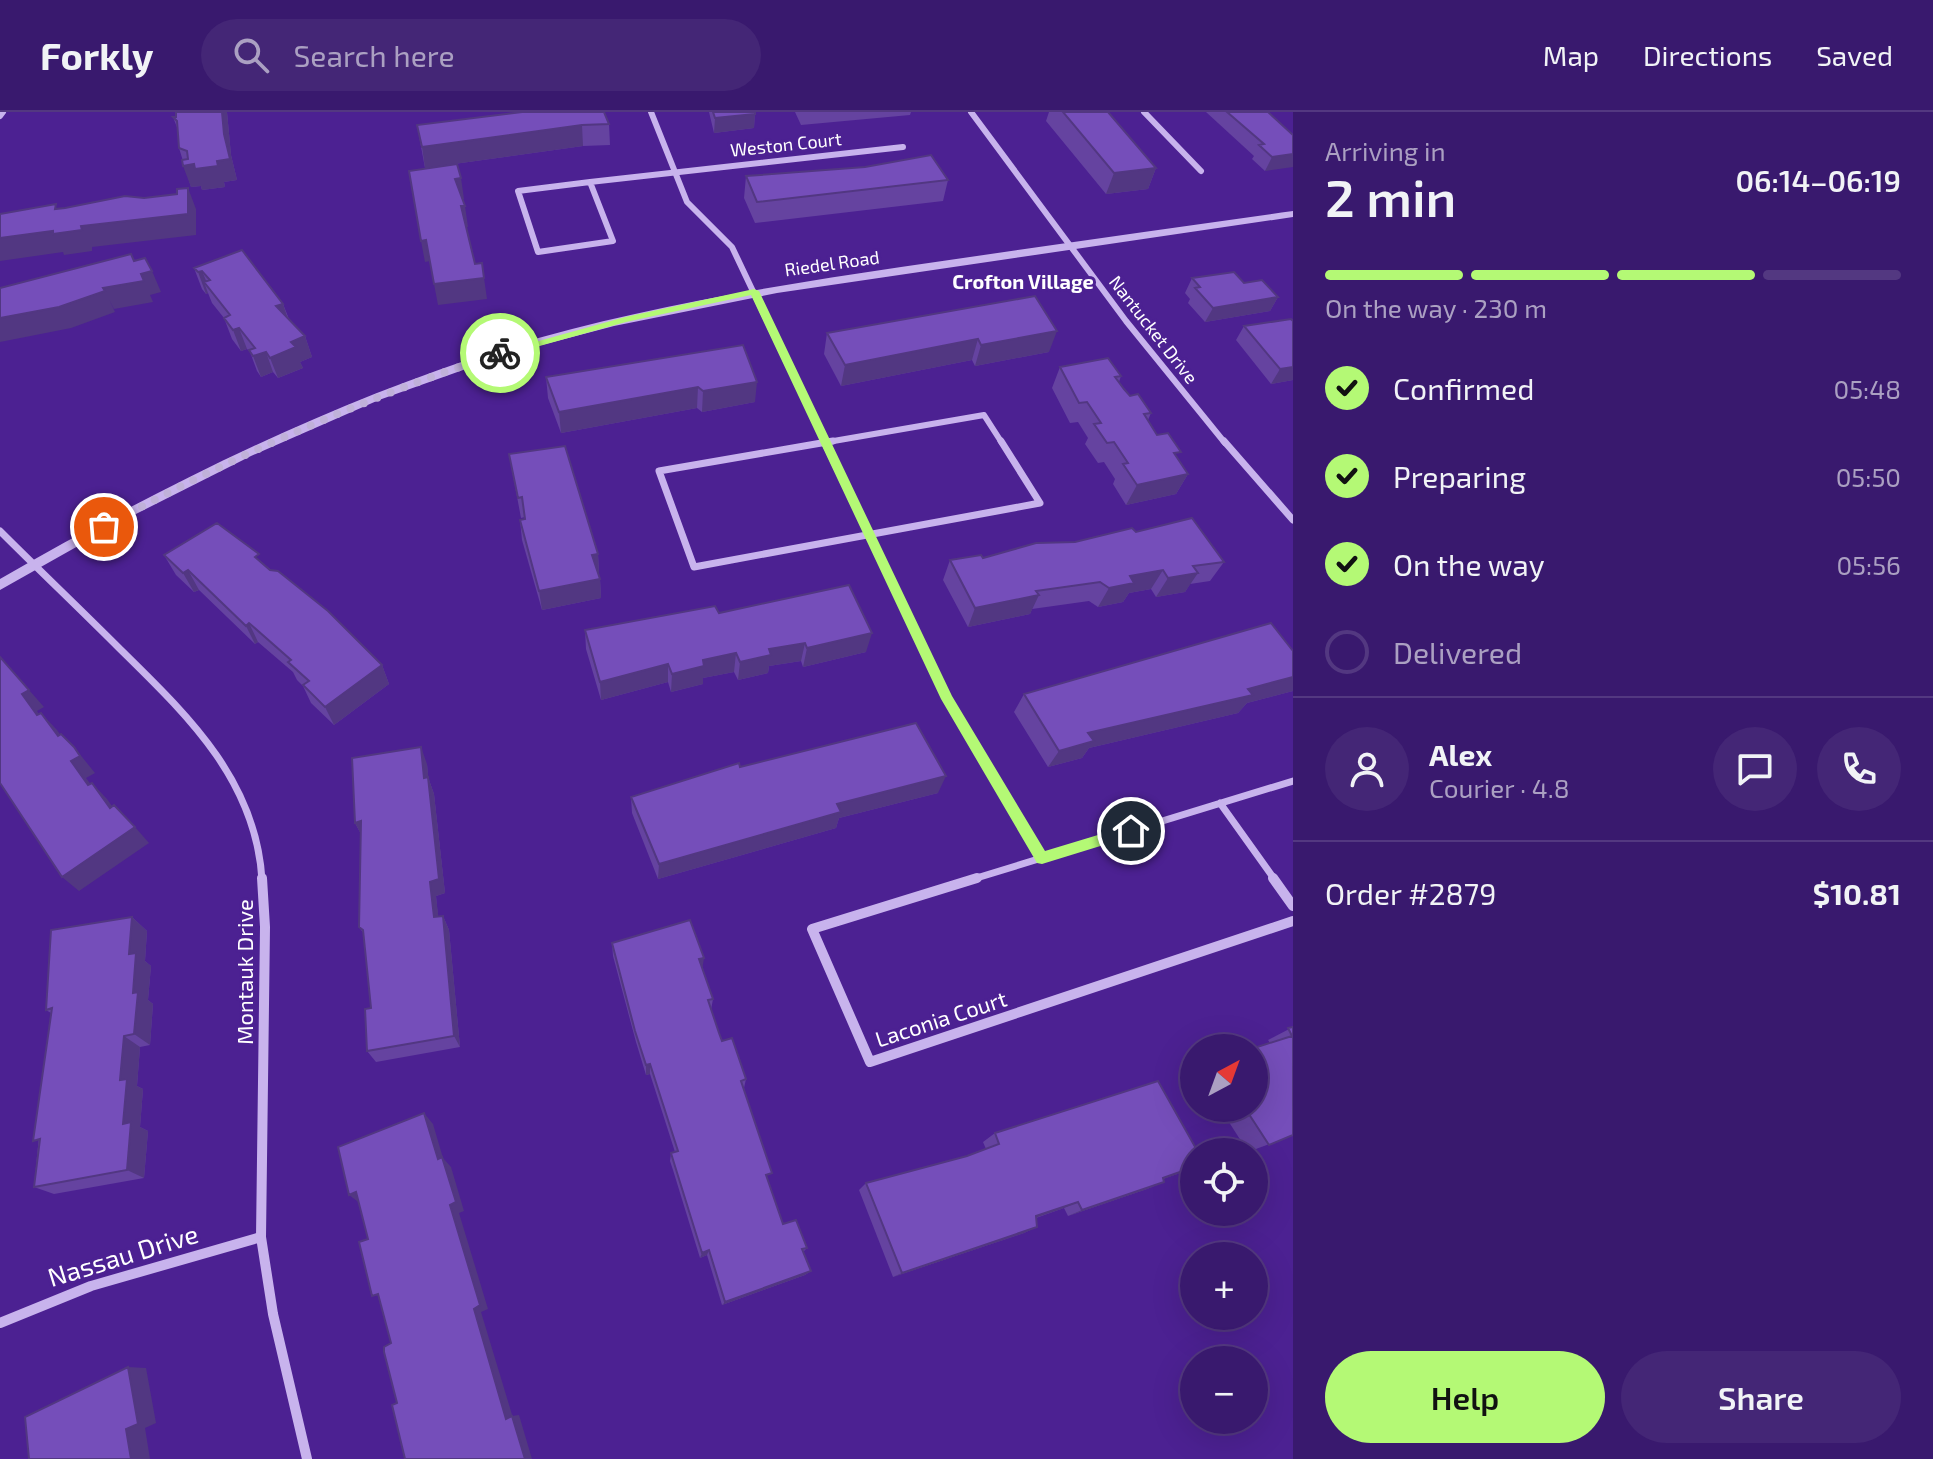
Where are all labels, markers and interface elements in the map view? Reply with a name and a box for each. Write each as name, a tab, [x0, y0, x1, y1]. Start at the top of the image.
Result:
search box	[201, 19, 761, 91]
text: Forkly	[40, 32, 153, 78]
icon: search	[229, 33, 273, 77]
text: Search here	[293, 37, 455, 73]
text: Map	[1543, 38, 1599, 72]
text: Directions	[1643, 38, 1772, 72]
text: Saved	[1816, 38, 1893, 72]
street label: Weston Court	[729, 127, 843, 161]
text: Arriving in	[1325, 135, 1446, 166]
text: 06:14–06:19	[1735, 162, 1901, 198]
text: 2 min	[1325, 165, 1456, 227]
street label: Riedel Road	[783, 245, 881, 281]
district label: Crofton Village	[952, 269, 1094, 293]
street label: Nantucket Drive	[1105, 271, 1203, 388]
text: On the way · 230 m	[1325, 292, 1547, 323]
courier	[460, 313, 540, 393]
icon: bike	[478, 331, 522, 375]
icon: check	[1325, 366, 1369, 410]
text: Confirmed	[1393, 370, 1534, 406]
text: 05:48	[1833, 373, 1901, 404]
icon: check	[1325, 454, 1369, 498]
text: Preparing	[1393, 458, 1526, 494]
text: 05:50	[1836, 461, 1901, 492]
pin	[70, 493, 138, 561]
icon: bag	[82, 505, 126, 549]
icon: check	[1325, 542, 1369, 586]
text: On the way	[1393, 546, 1545, 582]
text: 05:56	[1836, 549, 1901, 580]
text: Delivered	[1393, 634, 1522, 670]
button: person	[1325, 727, 1409, 811]
button: chat	[1713, 727, 1797, 811]
button: phone	[1817, 727, 1901, 811]
text: Alex	[1429, 736, 1492, 772]
text: Courier · 4.8	[1429, 772, 1570, 803]
pin	[1097, 797, 1165, 865]
icon: home	[1109, 809, 1153, 853]
text: Order #2879	[1325, 875, 1496, 911]
text: $10.81	[1813, 875, 1901, 911]
street label: Montauk Drive	[231, 899, 257, 1045]
street label: Laconia Court	[872, 985, 1010, 1051]
north arrow	[1180, 1034, 1268, 1122]
map controls	[1180, 1034, 1268, 1434]
button: locate	[1180, 1138, 1268, 1226]
street label: Nassau Drive	[44, 1217, 202, 1292]
button: +	[1180, 1242, 1268, 1330]
button: −	[1180, 1346, 1268, 1434]
button: Help	[1325, 1351, 1605, 1443]
button: Share	[1621, 1351, 1901, 1443]

